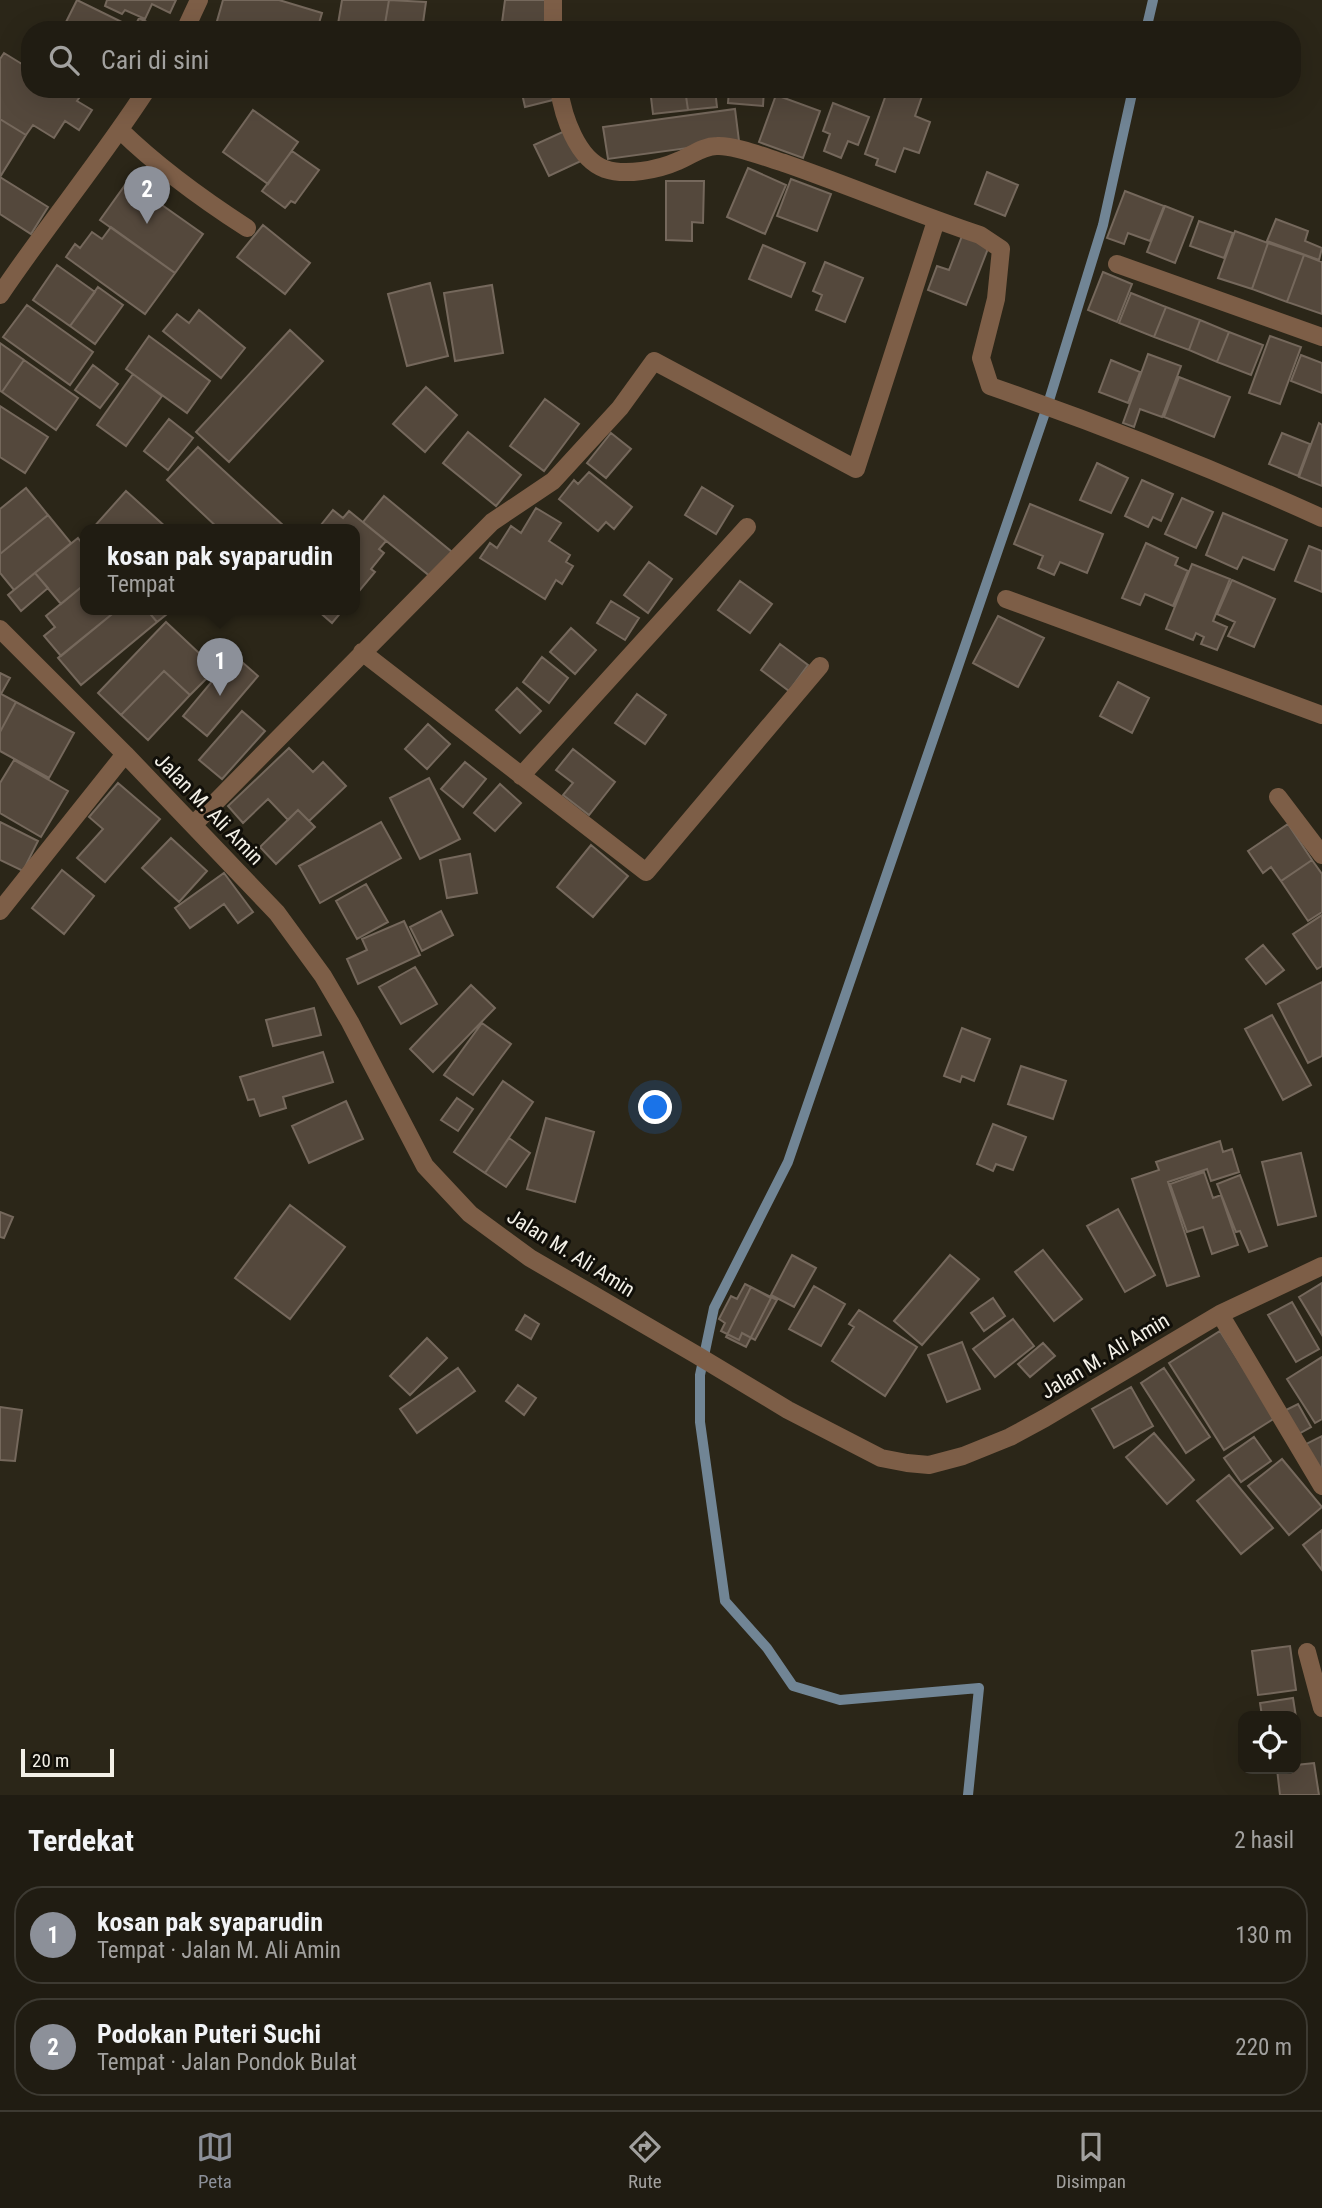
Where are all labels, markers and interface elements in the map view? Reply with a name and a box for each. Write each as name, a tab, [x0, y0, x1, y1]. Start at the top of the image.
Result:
search box	[21, 21, 1301, 98]
icon: search	[45, 41, 83, 79]
text: Cari di sini	[101, 45, 209, 75]
pin: 2	[124, 166, 170, 224]
popup	[80, 524, 360, 615]
text: kosan pak syaparudin	[107, 541, 333, 571]
text: Tempat	[107, 571, 175, 598]
pin: 1	[197, 638, 243, 696]
street label: Jalan M. Ali Amin	[150, 748, 268, 870]
your location	[638, 1090, 672, 1124]
street label: Jalan M. Ali Amin	[503, 1204, 639, 1302]
street label: Jalan M. Ali Amin	[1036, 1308, 1174, 1404]
map controls	[1238, 1711, 1301, 1774]
button: locate	[1238, 1711, 1301, 1774]
scale bar	[21, 1746, 114, 1778]
text: 20 m	[32, 1749, 69, 1772]
text: Terdekat	[28, 1823, 134, 1858]
text: 2 hasil	[1234, 1827, 1294, 1854]
text: kosan pak syaparudin	[97, 1907, 323, 1937]
text: 1	[47, 1922, 59, 1949]
text: 130 m	[1235, 1922, 1292, 1949]
text: Tempat · Jalan M. Ali Amin	[97, 1937, 341, 1964]
text: Podokan Puteri Suchi	[97, 2019, 321, 2049]
text: 2	[47, 2034, 59, 2061]
text: 220 m	[1235, 2034, 1292, 2061]
text: Tempat · Jalan Pondok Bulat	[97, 2049, 357, 2076]
tab: Peta	[196, 2128, 234, 2193]
tab: Rute	[626, 2128, 664, 2193]
tab: Disimpan	[1056, 2128, 1126, 2193]

